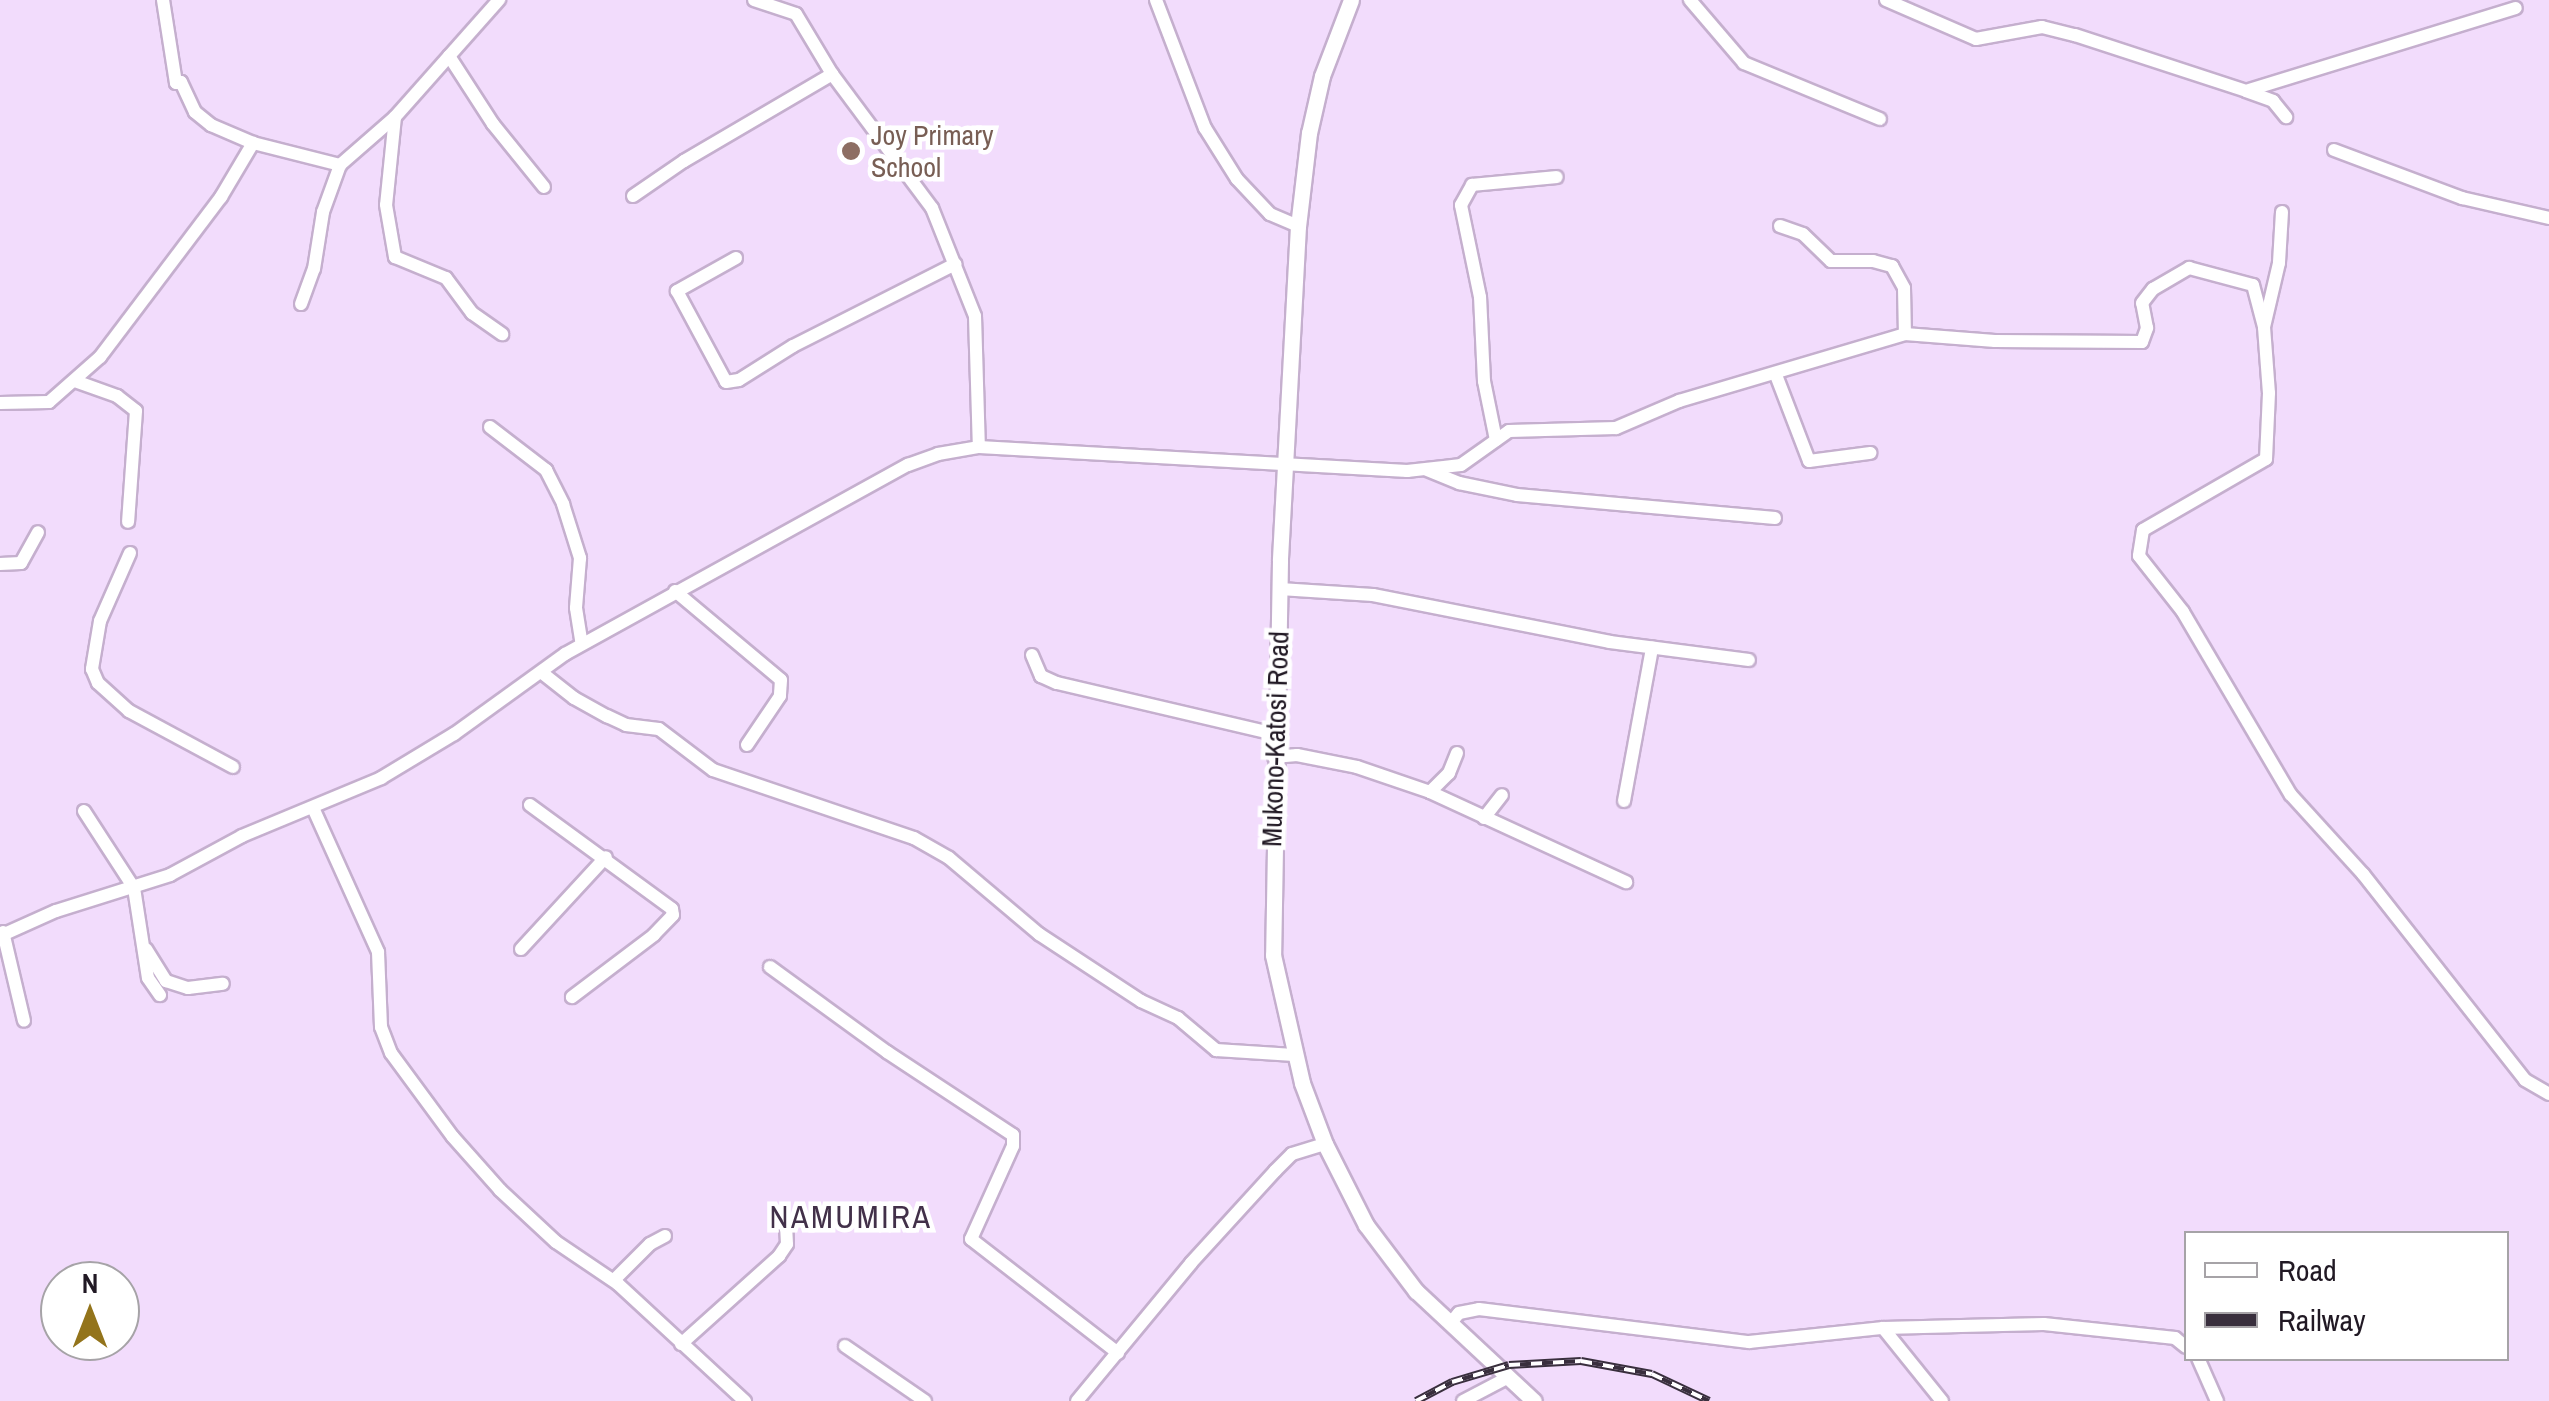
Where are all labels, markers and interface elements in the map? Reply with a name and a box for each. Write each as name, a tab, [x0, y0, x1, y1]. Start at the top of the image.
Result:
place label: Joy Primary School	[871, 118, 993, 184]
marker: Joy Primary School	[840, 140, 862, 162]
street label: Mukono-Katosi Road	[1254, 631, 1296, 847]
district label: NAMUMIRA	[770, 1198, 932, 1236]
legend	[2184, 1231, 2509, 1361]
text: Road	[2278, 1250, 2337, 1290]
north arrow	[40, 1261, 140, 1361]
text: N	[82, 1264, 98, 1302]
text: Railway	[2278, 1300, 2365, 1340]

